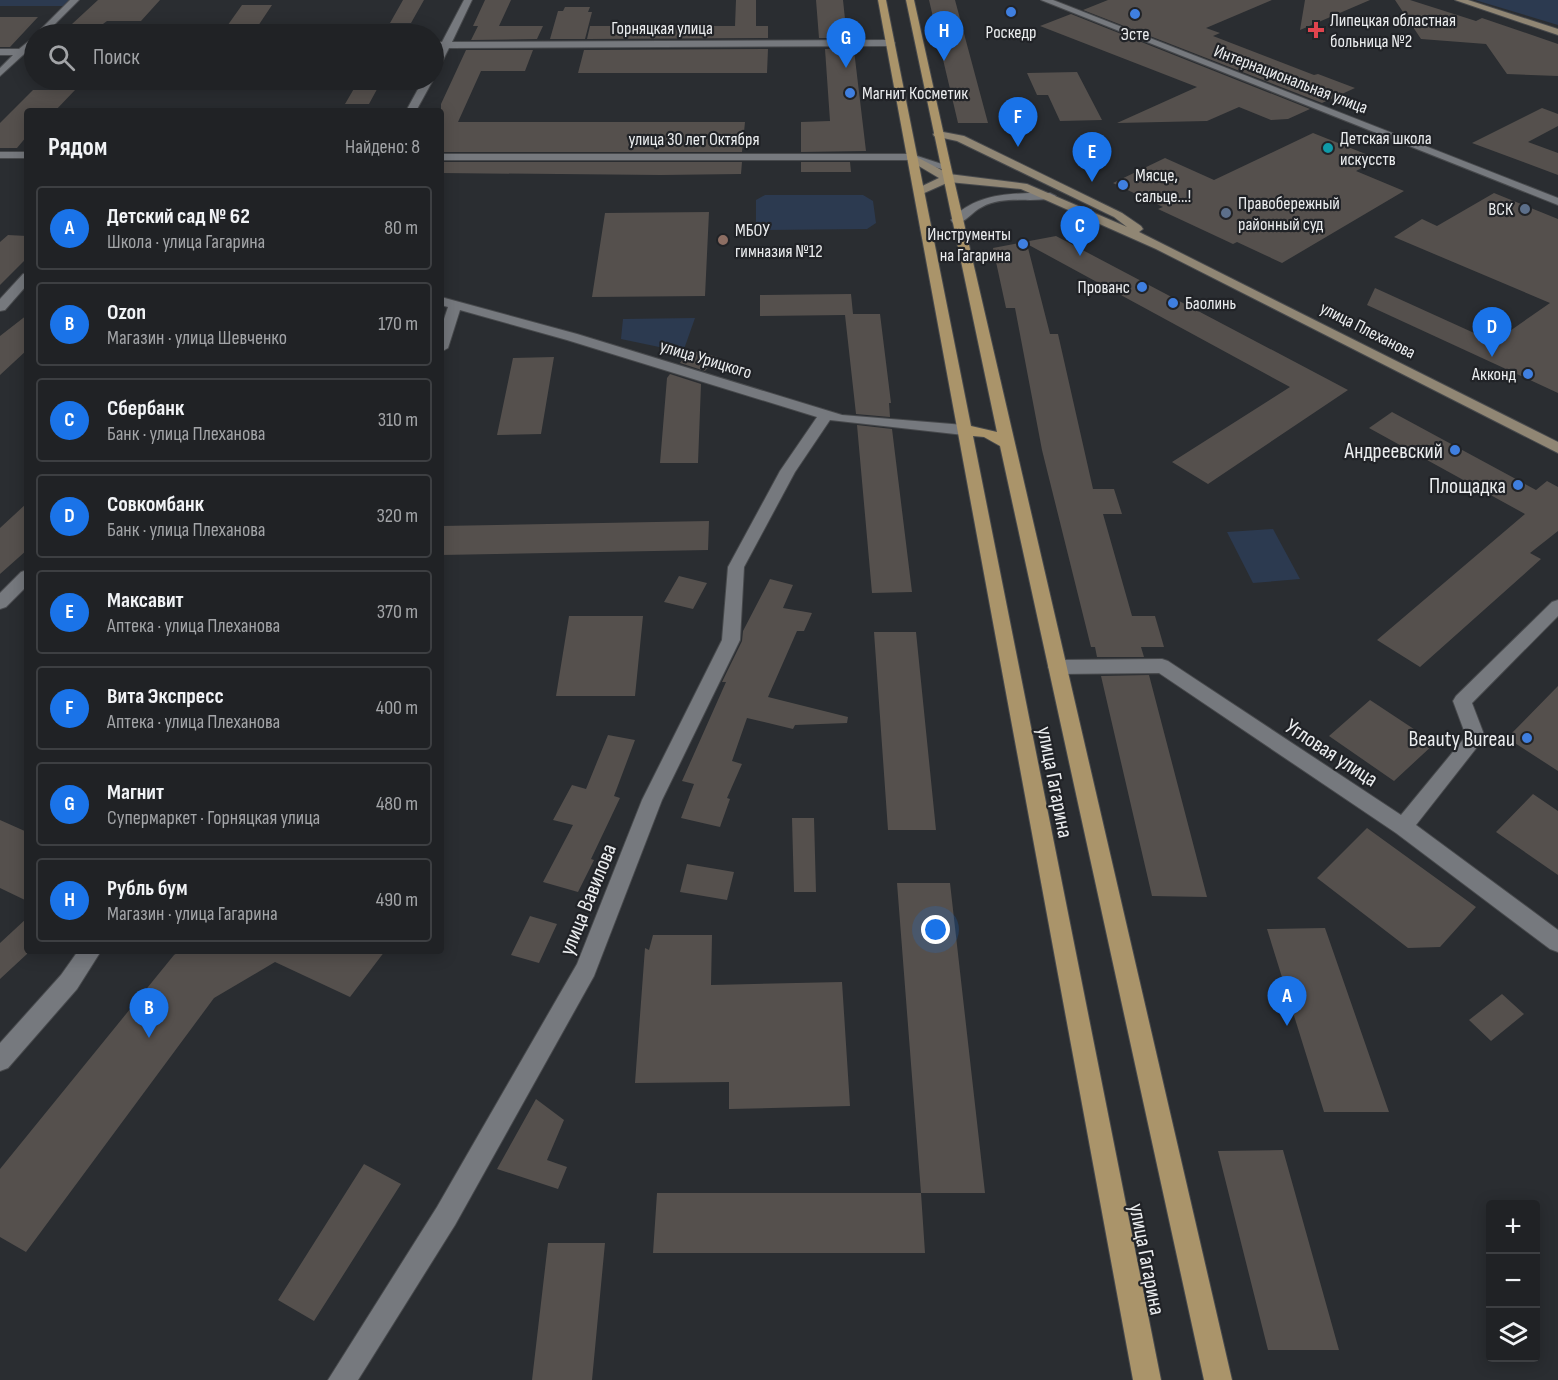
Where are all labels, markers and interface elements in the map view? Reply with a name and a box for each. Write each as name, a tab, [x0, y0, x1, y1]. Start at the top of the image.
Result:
marker: Роскедр	[1004, 5, 1018, 19]
marker: Эсте	[1128, 7, 1142, 21]
place label: Липецкая областная больница №2	[1330, 10, 1456, 52]
pin: H	[924, 11, 964, 61]
street label: Горняцкая улица	[611, 18, 713, 39]
pin: G	[826, 19, 866, 68]
marker: Липецкая областная больница №2	[1307, 21, 1325, 39]
place label: Роскедр	[986, 22, 1036, 43]
search box	[24, 24, 444, 90]
place label: Эсте	[1121, 24, 1149, 45]
street label: Интернациональная улица	[1211, 40, 1371, 118]
icon: search	[45, 41, 78, 74]
text: Поиск	[93, 44, 139, 71]
place label: Магнит Косметик	[862, 83, 968, 104]
marker: Магнит Косметик	[843, 86, 857, 100]
pin: F	[998, 98, 1038, 147]
place label: Детская школа искусств	[1340, 128, 1432, 170]
street label: улица 30 лет Октября	[628, 129, 760, 150]
text: Рядом	[48, 132, 107, 163]
pin: E	[1072, 132, 1112, 182]
text: Найдено: 8	[345, 135, 420, 159]
marker: Детская школа искусств	[1321, 141, 1335, 155]
place label: Мясце, сальце...!	[1135, 165, 1191, 207]
marker: Мясце, сальце...!	[1116, 178, 1130, 192]
place label: Правобережный районный суд	[1238, 193, 1340, 235]
place label: ВСК	[1488, 199, 1514, 220]
marker: ВСК	[1518, 202, 1532, 216]
text: Детский сад № 62	[107, 203, 250, 230]
pin: C	[1060, 206, 1100, 256]
marker: Правобережный районный суд	[1219, 206, 1233, 220]
text: A	[65, 216, 74, 240]
text: 80 m	[384, 216, 418, 240]
place label: МБОУ гимназия №12	[735, 220, 823, 262]
place label: Инструменты на Гагарина	[927, 224, 1011, 266]
text: Школа · улица Гагарина	[107, 230, 265, 254]
marker: МБОУ гимназия №12	[716, 233, 730, 247]
marker: Инструменты на Гагарина	[1016, 237, 1030, 251]
place label: Прованс	[1078, 277, 1130, 298]
marker: Прованс	[1135, 280, 1149, 294]
place label: Баолинь	[1185, 293, 1236, 314]
marker: Баолинь	[1166, 296, 1180, 310]
street label: улица Плеханова	[1317, 297, 1419, 363]
text: Ozon	[107, 299, 146, 326]
pin: D	[1472, 308, 1512, 357]
text: B	[65, 312, 74, 336]
text: 170 m	[378, 312, 418, 336]
text: Магазин · улица Шевченко	[107, 326, 287, 350]
street label: улица Урицкого	[657, 336, 754, 383]
place label: Акконд	[1471, 364, 1517, 385]
marker: Акконд	[1521, 367, 1535, 381]
text: Сбербанк	[107, 395, 184, 422]
text: C	[64, 408, 75, 432]
text: 310 m	[378, 408, 418, 432]
text: Банк · улица Плеханова	[107, 422, 265, 446]
place label: Андреевский	[1343, 438, 1443, 465]
marker: Андреевский	[1448, 443, 1462, 457]
place label: Площадка	[1429, 473, 1506, 500]
marker: Площадка	[1511, 478, 1525, 492]
text: Совкомбанк	[107, 491, 204, 518]
text: D	[64, 504, 75, 528]
text: 320 m	[376, 504, 418, 528]
text: Банк · улица Плеханова	[107, 518, 265, 542]
text: Максавит	[107, 587, 184, 614]
text: E	[65, 600, 74, 624]
text: 370 m	[377, 600, 418, 624]
text: Аптека · улица Плеханова	[107, 614, 280, 638]
text: Вита Экспресс	[107, 683, 224, 710]
text: F	[65, 696, 74, 720]
text: 400 m	[376, 696, 418, 720]
text: Аптека · улица Плеханова	[107, 710, 280, 734]
street label: Угловая улица	[1280, 713, 1383, 793]
street label: улица Гагарина	[1030, 724, 1079, 840]
place label: Beauty Bureau	[1408, 726, 1515, 753]
marker: Beauty Bureau	[1520, 731, 1534, 745]
text: Магнит	[107, 779, 164, 806]
text: G	[64, 792, 75, 816]
text: 480 m	[376, 792, 418, 816]
text: Супермаркет · Горняцкая улица	[107, 806, 320, 830]
street label: улица Вавилова	[554, 840, 623, 959]
text: Рубль бум	[107, 875, 187, 902]
text: H	[64, 888, 75, 912]
text: 490 m	[376, 888, 418, 912]
text: Магазин · улица Гагарина	[107, 902, 278, 926]
your location	[921, 915, 950, 944]
pin: A	[1268, 976, 1306, 1026]
pin: B	[130, 988, 168, 1038]
map controls	[1486, 1200, 1540, 1362]
button: +	[1486, 1200, 1540, 1254]
street label: улица Гагарина	[1122, 1201, 1171, 1317]
button: −	[1486, 1254, 1540, 1308]
button: layers	[1486, 1308, 1540, 1362]

